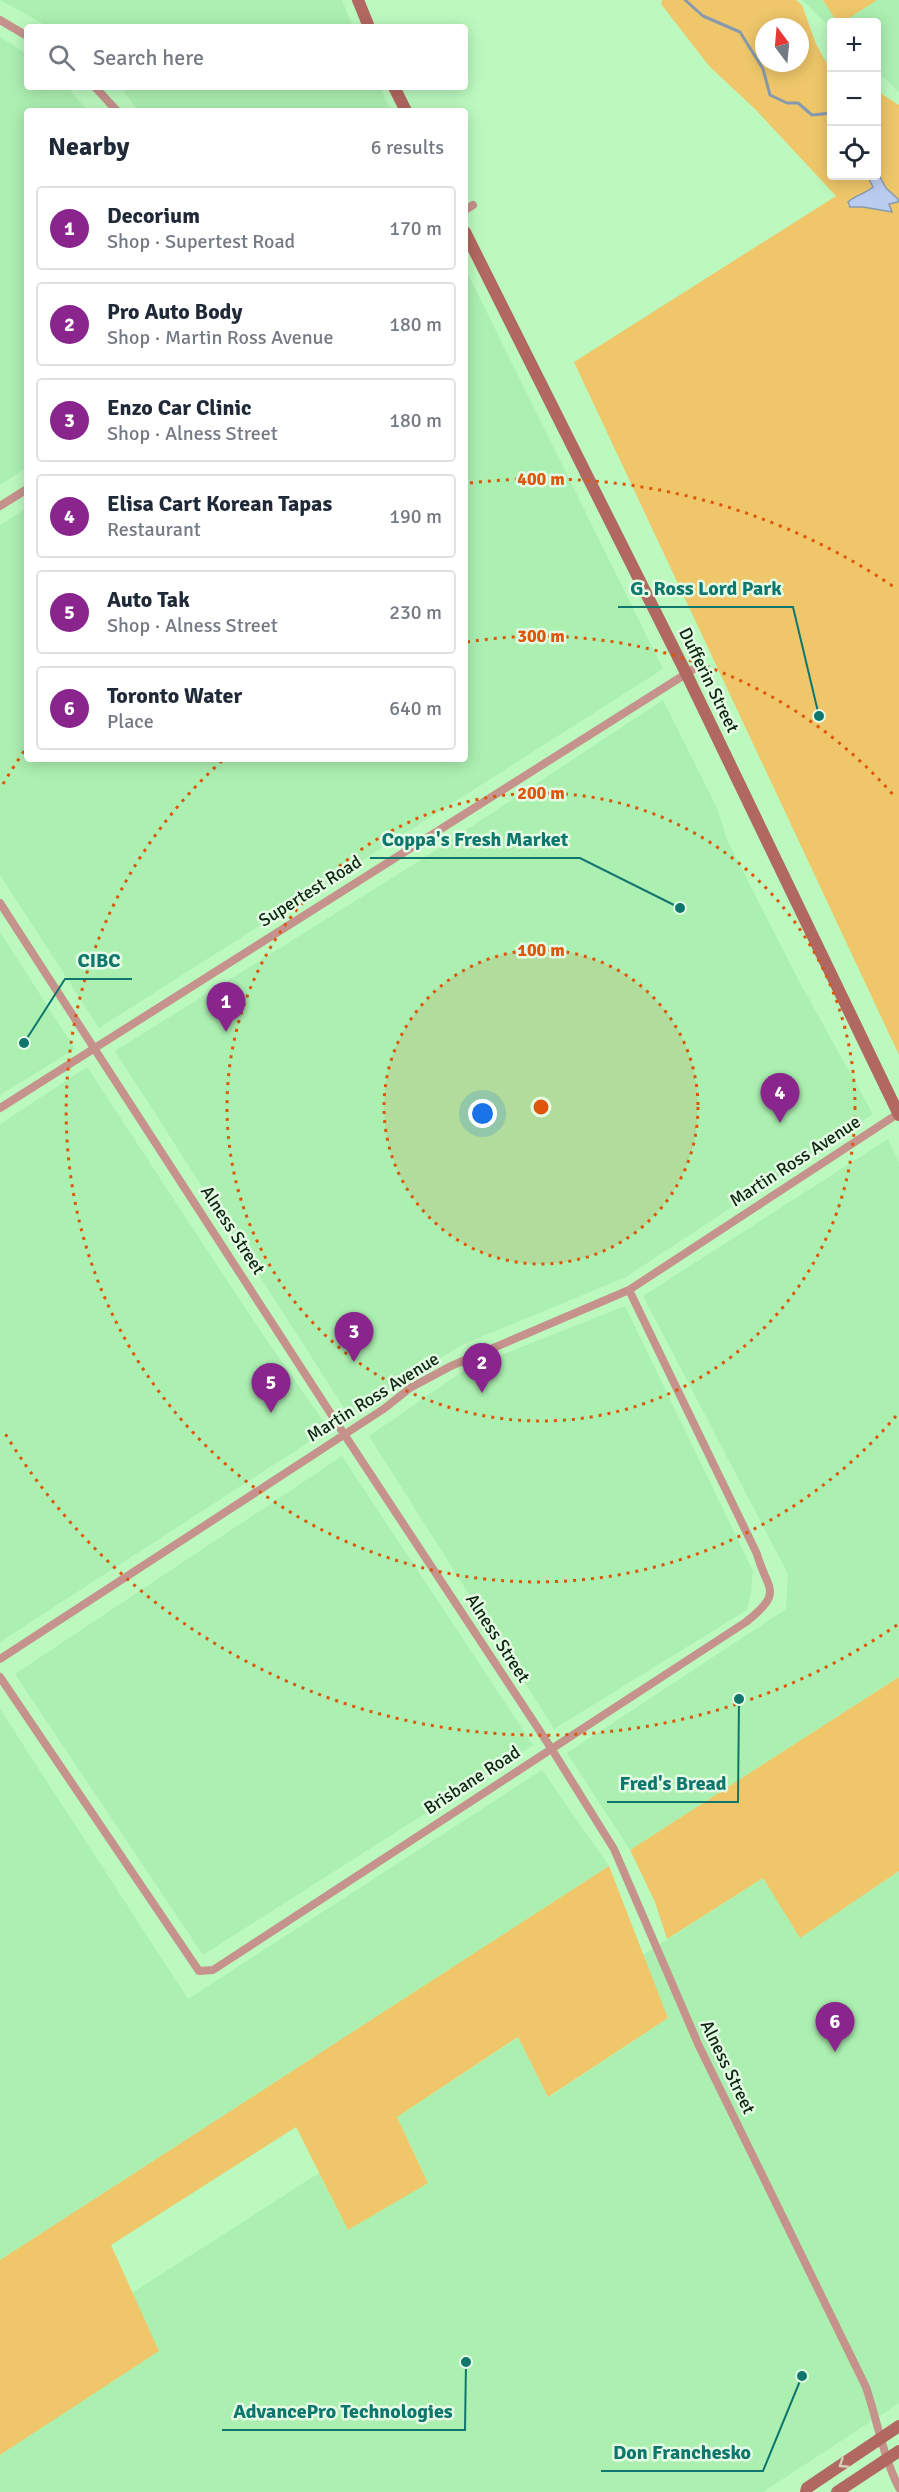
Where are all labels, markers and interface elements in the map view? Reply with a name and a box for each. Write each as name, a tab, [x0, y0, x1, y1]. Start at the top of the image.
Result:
north arrow	[755, 18, 809, 72]
map controls	[827, 18, 881, 180]
button: +	[827, 18, 881, 72]
search box	[24, 24, 468, 90]
icon: search	[45, 41, 78, 74]
text: Search here	[93, 44, 204, 71]
button: −	[827, 72, 881, 126]
button: locate	[827, 126, 881, 180]
text: Nearby	[48, 131, 129, 163]
text: 6 results	[371, 135, 444, 160]
text: Decorium	[107, 202, 200, 229]
text: 1	[64, 216, 75, 241]
text: 170 m	[389, 216, 442, 241]
text: Shop · Supertest Road	[107, 229, 295, 254]
text: Pro Auto Body	[107, 298, 242, 325]
text: 2	[64, 312, 75, 337]
text: 180 m	[389, 312, 442, 337]
text: Shop · Martin Ross Avenue	[107, 325, 333, 350]
text: Enzo Car Clinic	[107, 394, 251, 421]
text: 3	[64, 408, 75, 433]
text: 180 m	[389, 408, 442, 433]
text: Shop · Alness Street	[107, 421, 278, 446]
text: 400 m	[517, 468, 565, 490]
text: Elisa Cart Korean Tapas	[107, 490, 332, 517]
text: 4	[64, 504, 75, 529]
text: 190 m	[389, 504, 442, 529]
text: Restaurant	[107, 517, 201, 542]
callout: G. Ross Lord Park	[618, 569, 793, 607]
text: G. Ross Lord Park	[630, 576, 782, 601]
text: Auto Tak	[107, 586, 190, 613]
text: 5	[64, 600, 75, 625]
text: 230 m	[389, 600, 442, 625]
text: Shop · Alness Street	[107, 613, 278, 638]
street label: Dufferin Street	[674, 624, 744, 736]
text: 300 m	[517, 625, 565, 647]
text: Toronto Water	[107, 682, 242, 709]
text: 6	[64, 696, 75, 721]
text: 640 m	[389, 696, 442, 721]
text: Place	[107, 709, 154, 734]
text: 200 m	[517, 782, 565, 804]
callout: Coppa's Fresh Market	[370, 820, 580, 858]
text: Coppa's Fresh Market	[382, 827, 569, 852]
street label: Supertest Road	[254, 851, 366, 931]
text: 100 m	[517, 939, 565, 961]
callout: CIBC	[65, 941, 132, 979]
text: CIBC	[78, 948, 120, 973]
pin: 1	[206, 982, 246, 1032]
pin: 4	[760, 1074, 800, 1123]
centre of rings	[531, 1097, 551, 1117]
your location	[468, 1099, 497, 1128]
street label: Martin Ross Avenue	[725, 1110, 865, 1212]
street label: Alness Street	[196, 1181, 270, 1279]
pin: 3	[334, 1312, 374, 1362]
pin: 2	[462, 1344, 502, 1393]
street label: Martin Ross Avenue	[303, 1347, 443, 1447]
pin: 5	[252, 1364, 290, 1413]
street label: Alness Street	[461, 1589, 535, 1687]
street label: Brisbane Road	[420, 1741, 524, 1819]
callout: Fred's Bread	[607, 1764, 738, 1802]
text: Fred's Bread	[619, 1771, 727, 1796]
pin: 6	[816, 2002, 854, 2052]
street label: Alness Street	[696, 2017, 760, 2117]
callout: AdvancePro Technologies	[222, 2392, 465, 2430]
text: AdvancePro Technologies	[233, 2399, 453, 2424]
callout: Don Franchesko	[601, 2433, 763, 2471]
text: Don Franchesko	[613, 2440, 751, 2465]
one-way arrow	[839, 2457, 849, 2469]

